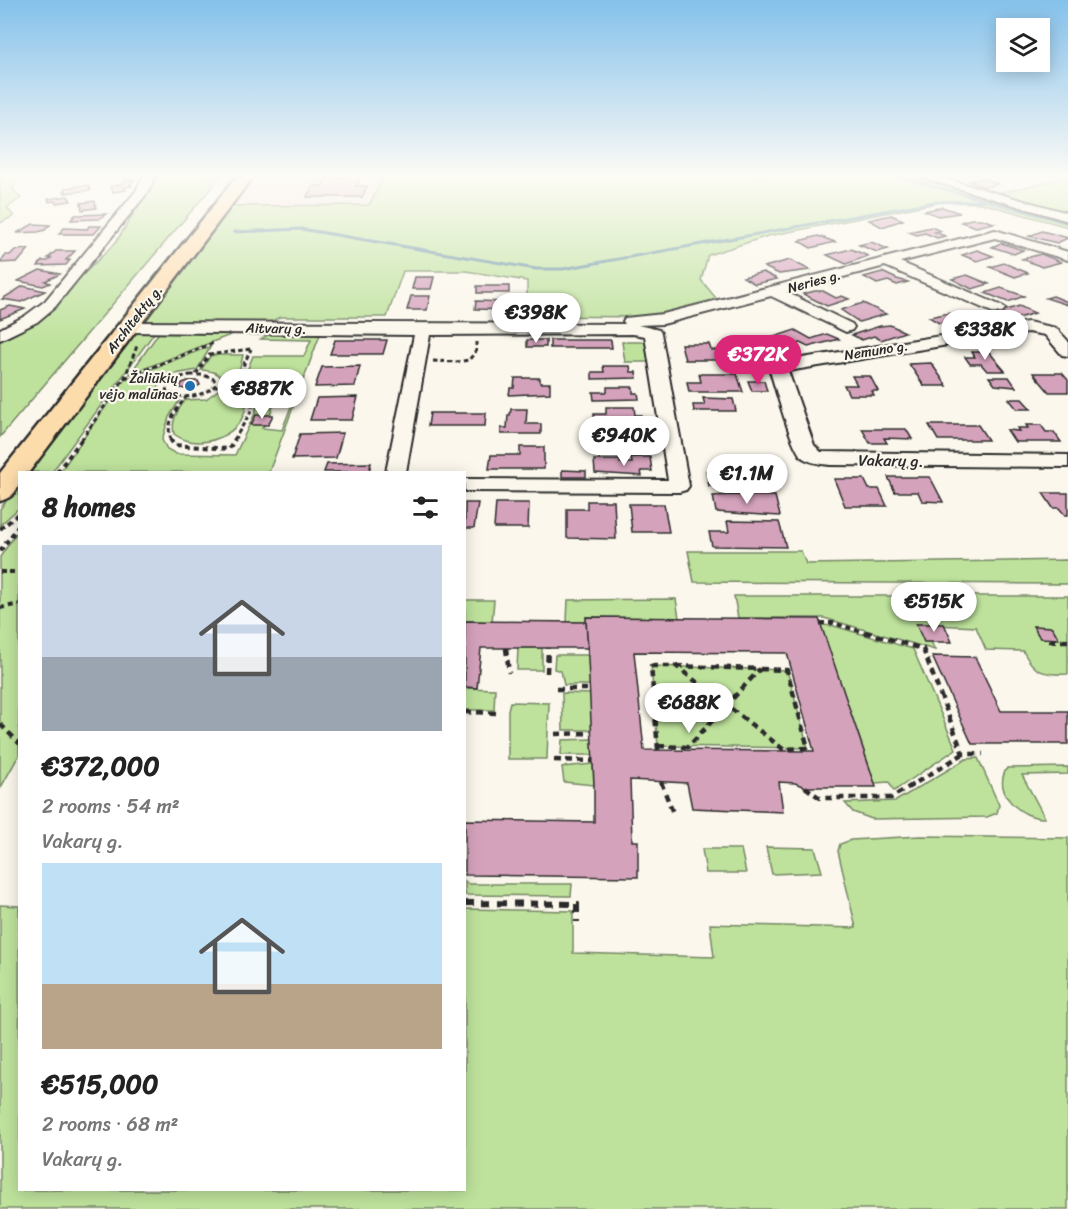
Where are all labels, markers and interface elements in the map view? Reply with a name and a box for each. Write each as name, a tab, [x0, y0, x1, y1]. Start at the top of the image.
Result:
map controls	[996, 18, 1050, 72]
button: layers	[996, 18, 1050, 72]
street label: Neries g.	[785, 262, 844, 301]
street label: Architektų g.	[99, 279, 169, 360]
pin: €398K	[494, 293, 578, 344]
text: €398K	[506, 295, 566, 330]
pin: €338K	[943, 310, 1027, 361]
text: €338K	[955, 312, 1015, 347]
street label: Aitvarų g.	[244, 315, 307, 342]
street label: Nemuno g.	[842, 333, 910, 368]
pin: €372K	[716, 335, 800, 386]
text: €372K	[728, 337, 788, 372]
place label: Žaliūkių vėjo malūnas	[99, 366, 178, 407]
pin: €887K	[220, 369, 304, 420]
text: €887K	[232, 371, 292, 406]
marker: Žaliūkių vėjo malūnas	[183, 379, 197, 393]
pin: €940K	[582, 416, 666, 467]
text: €940K	[593, 418, 655, 453]
street label: Vakarų g.	[858, 445, 924, 476]
pin: €1.1M	[705, 454, 789, 505]
text: €1.1M	[721, 456, 773, 491]
text: 8 homes	[42, 484, 135, 530]
icon: filters	[409, 491, 442, 524]
pin: €515K	[892, 582, 976, 633]
icon: home	[188, 584, 296, 692]
text: €515K	[905, 584, 963, 619]
pin: €688K	[647, 683, 731, 734]
text: €688K	[659, 685, 719, 720]
text: €372,000	[42, 743, 160, 789]
text: 2 rooms · 54 m²	[42, 789, 180, 824]
text: Vakarų g.	[42, 824, 123, 859]
icon: home	[188, 902, 296, 1010]
text: €515,000	[42, 1061, 158, 1107]
text: 2 rooms · 68 m²	[42, 1107, 178, 1142]
text: Vakarų g.	[42, 1142, 123, 1177]

